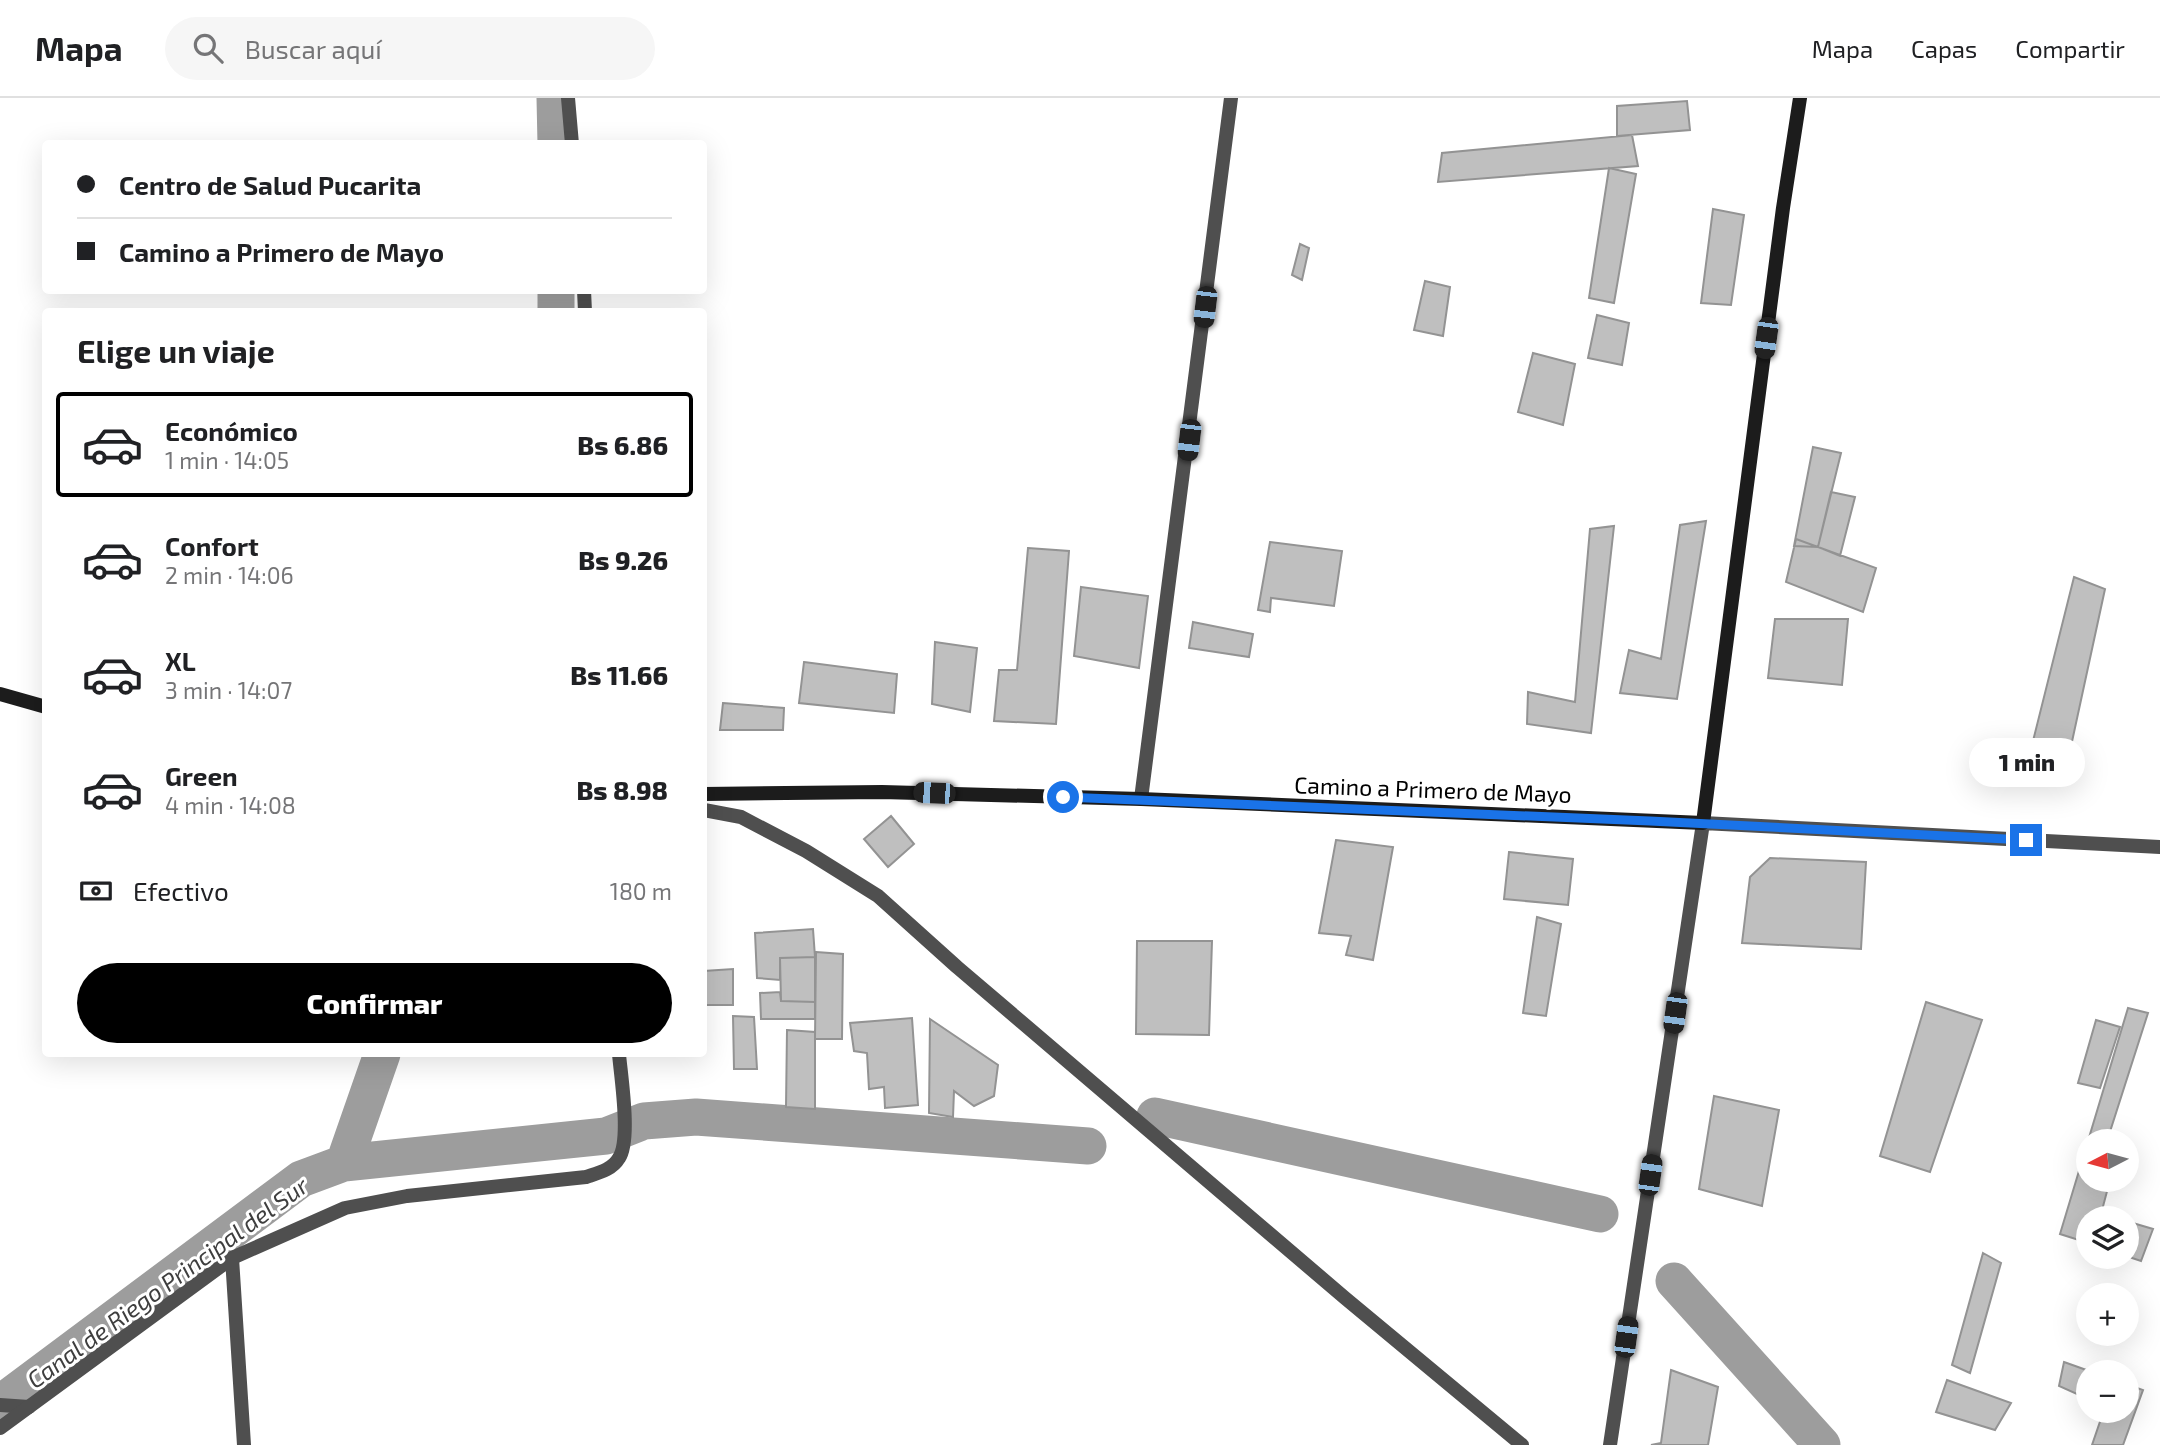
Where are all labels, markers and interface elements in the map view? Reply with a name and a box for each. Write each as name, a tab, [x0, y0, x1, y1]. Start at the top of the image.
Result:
search box	[165, 17, 655, 80]
text: Mapa	[35, 28, 123, 68]
icon: search	[189, 29, 227, 67]
text: Buscar aquí	[245, 33, 382, 64]
text: Mapa	[1812, 34, 1873, 63]
text: Capas	[1911, 34, 1977, 63]
text: Compartir	[2015, 34, 2125, 63]
text: Centro de Salud Pucarita	[119, 169, 421, 200]
text: Camino a Primero de Mayo	[119, 236, 444, 267]
car	[1193, 285, 1218, 329]
car	[1753, 316, 1780, 360]
text: Elige un viaje	[77, 331, 275, 369]
icon: car	[81, 413, 144, 476]
text: Económico	[165, 415, 298, 446]
car	[1177, 418, 1202, 462]
text: Bs 6.86	[577, 429, 668, 460]
text: 1 min · 14:05	[165, 446, 289, 474]
icon: car	[81, 528, 144, 591]
text: Confort	[165, 530, 259, 561]
text: Bs 9.26	[578, 544, 668, 575]
text: 2 min · 14:06	[165, 561, 294, 589]
icon: car	[81, 643, 144, 706]
text: XL	[165, 645, 196, 676]
text: Bs 11.66	[570, 659, 668, 690]
text: 3 min · 14:07	[165, 676, 292, 704]
callout: 1 min	[1968, 738, 2084, 788]
text: 1 min	[1999, 748, 2055, 776]
icon: car	[81, 758, 144, 821]
text: Green	[165, 760, 238, 791]
street label: Camino a Primero de Mayo	[1294, 770, 1572, 808]
text: Bs 8.98	[576, 774, 668, 805]
route start	[1047, 781, 1079, 813]
car	[913, 782, 956, 804]
text: 4 min · 14:08	[165, 791, 296, 819]
route end	[2010, 824, 2042, 856]
icon: cash	[77, 872, 115, 910]
text: Efectivo	[133, 875, 229, 906]
text: 180 m	[610, 877, 672, 905]
button: Confirmar	[77, 963, 672, 1043]
car	[1662, 991, 1689, 1035]
north arrow	[2076, 1129, 2138, 1192]
map controls	[2076, 1129, 2139, 1423]
car	[1637, 1153, 1664, 1197]
water label: Canal de Riego Principal del Sur	[21, 1170, 313, 1394]
button: layers	[2076, 1206, 2139, 1269]
button: +	[2076, 1283, 2139, 1346]
car	[1613, 1315, 1640, 1359]
button: −	[2076, 1360, 2139, 1423]

